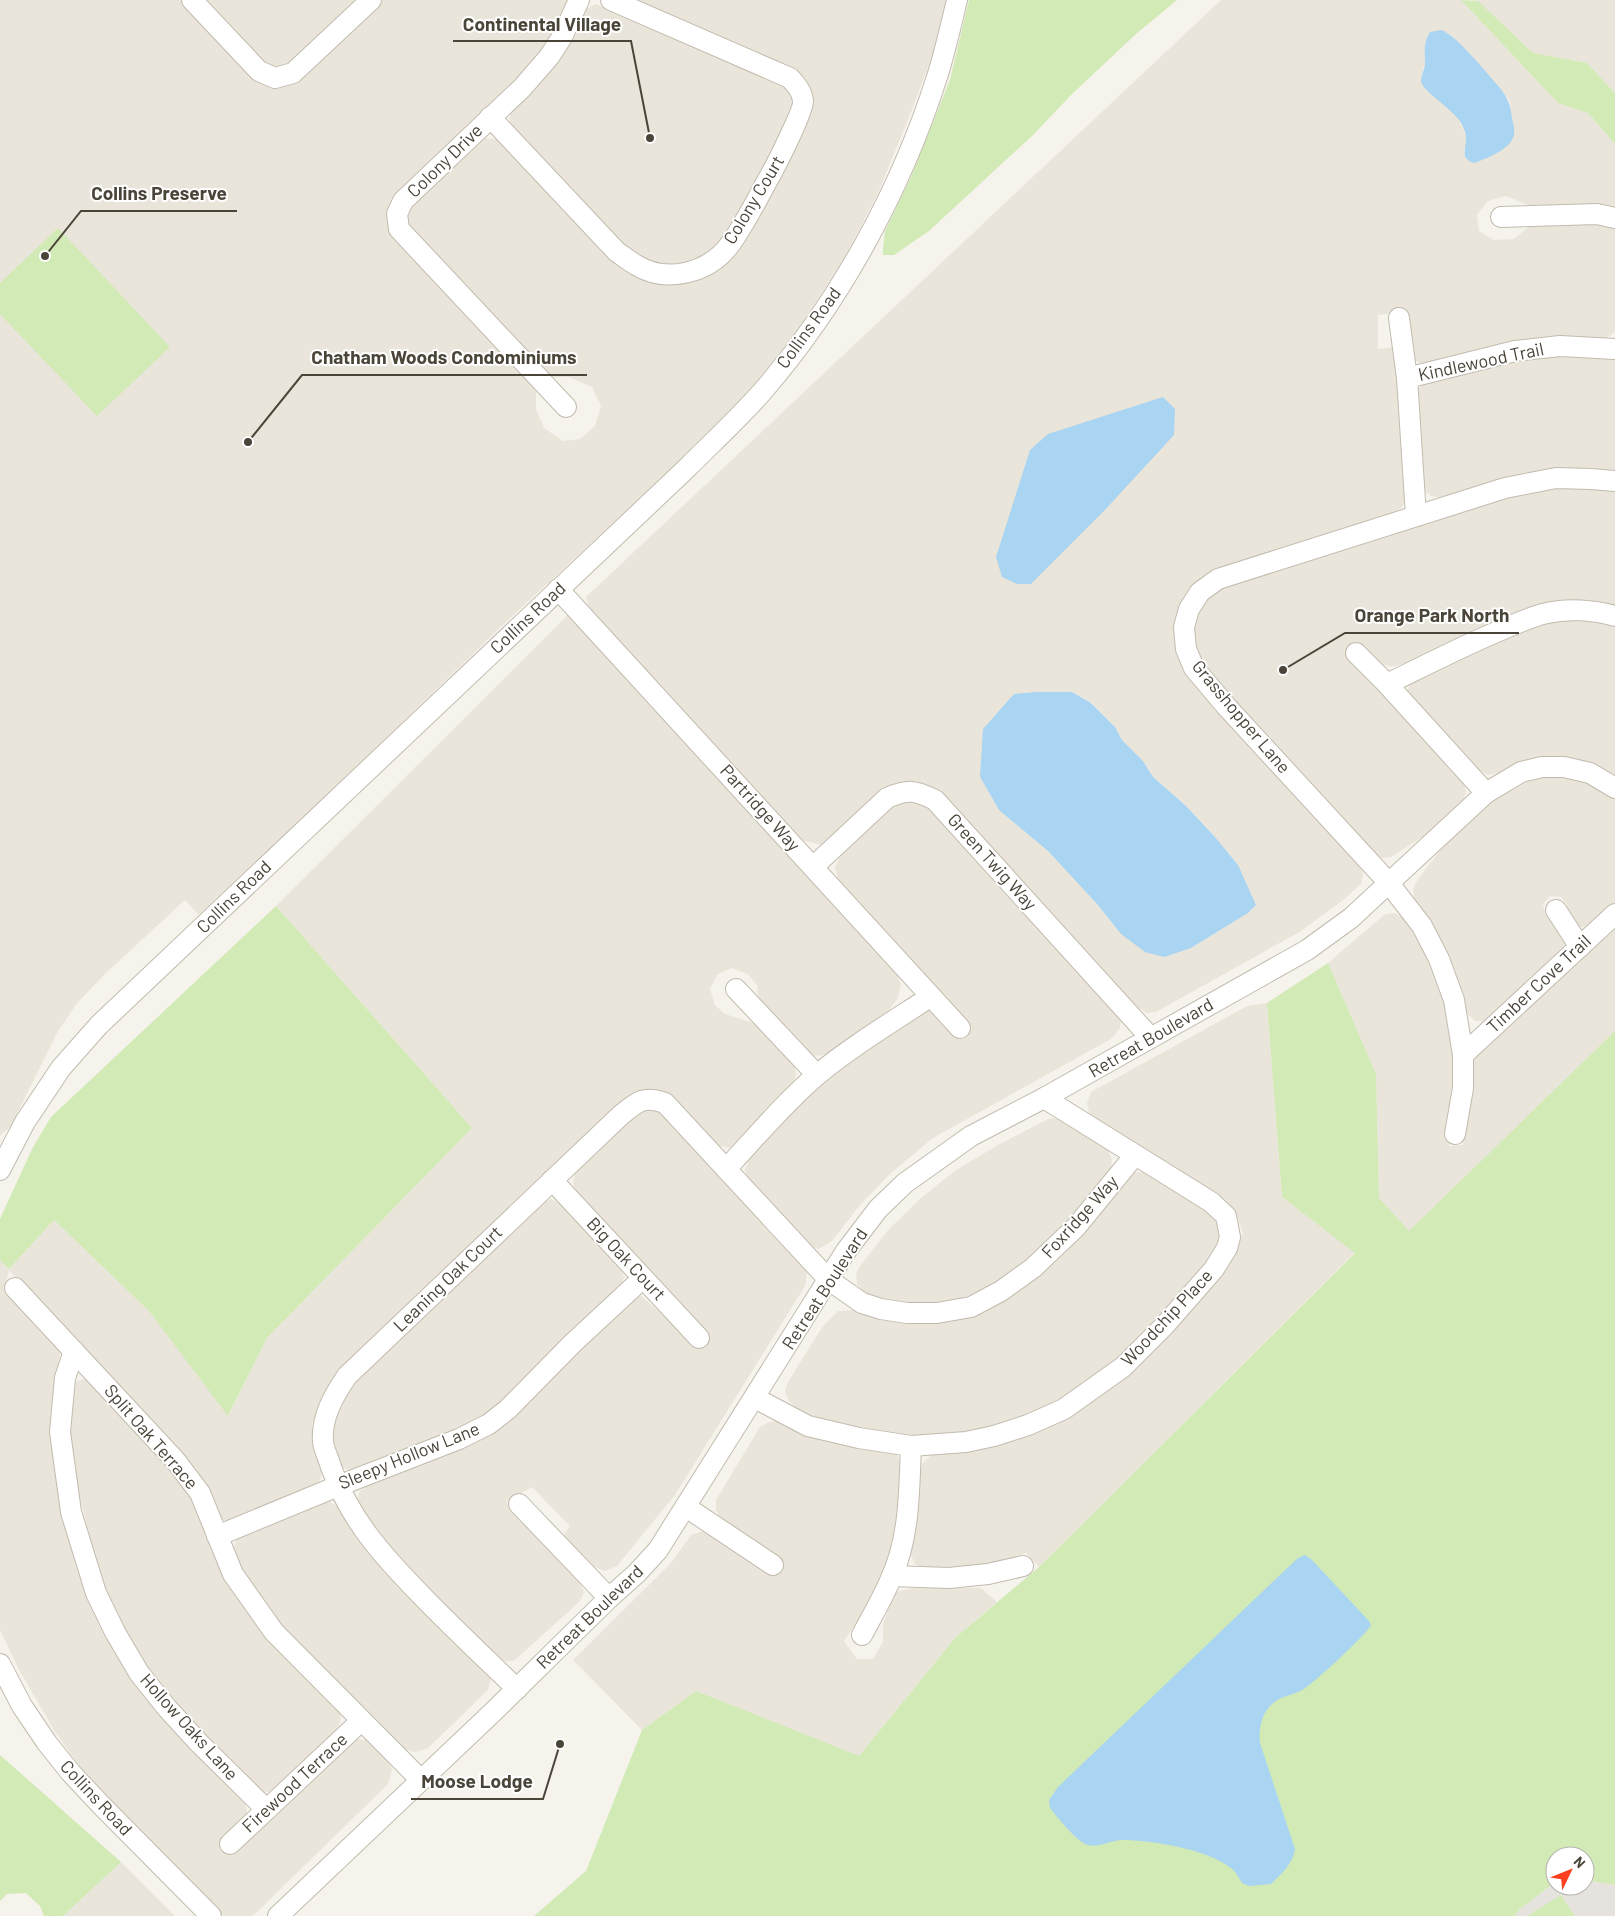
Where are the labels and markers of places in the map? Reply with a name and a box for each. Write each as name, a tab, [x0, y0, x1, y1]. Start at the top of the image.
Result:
callout: Continental Village	[453, 7, 631, 41]
callout: Collins Preserve	[81, 177, 237, 211]
callout: Chatham Woods Condominiums	[302, 341, 587, 375]
callout: Orange Park North	[1345, 599, 1519, 633]
callout: Moose Lodge	[411, 1765, 543, 1799]

